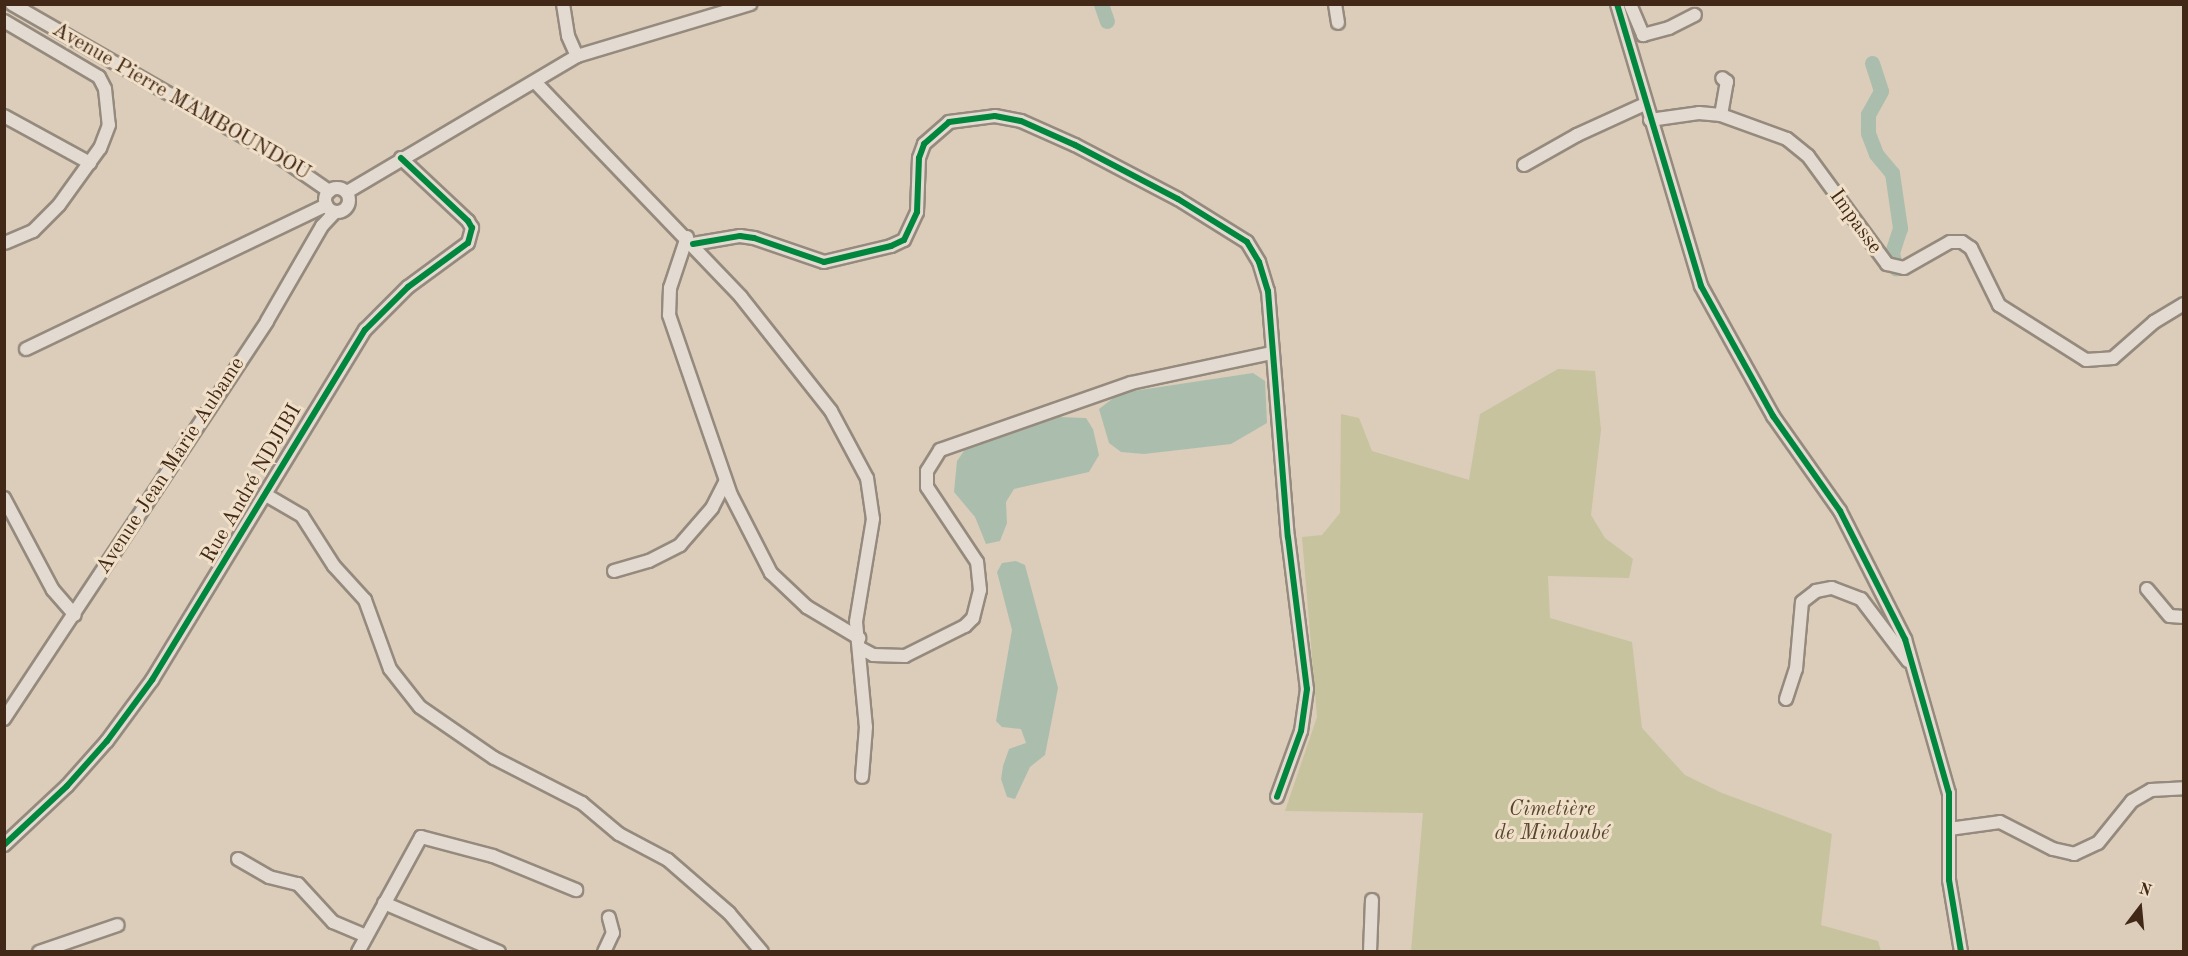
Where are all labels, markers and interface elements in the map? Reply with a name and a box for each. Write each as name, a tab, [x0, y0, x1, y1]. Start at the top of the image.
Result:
street label: Avenue Pierre MAMBOUNDOU	[47, 18, 315, 186]
street label: Impasse	[1823, 185, 1887, 259]
street label: Avenue Jean Marie Aubame	[91, 353, 251, 579]
street label: Rue André NDJIBI	[196, 400, 308, 568]
park label: Cimetière de Mindoubé	[1495, 797, 1609, 847]
north arrow	[2110, 878, 2170, 938]
text: N	[2137, 881, 2153, 900]

